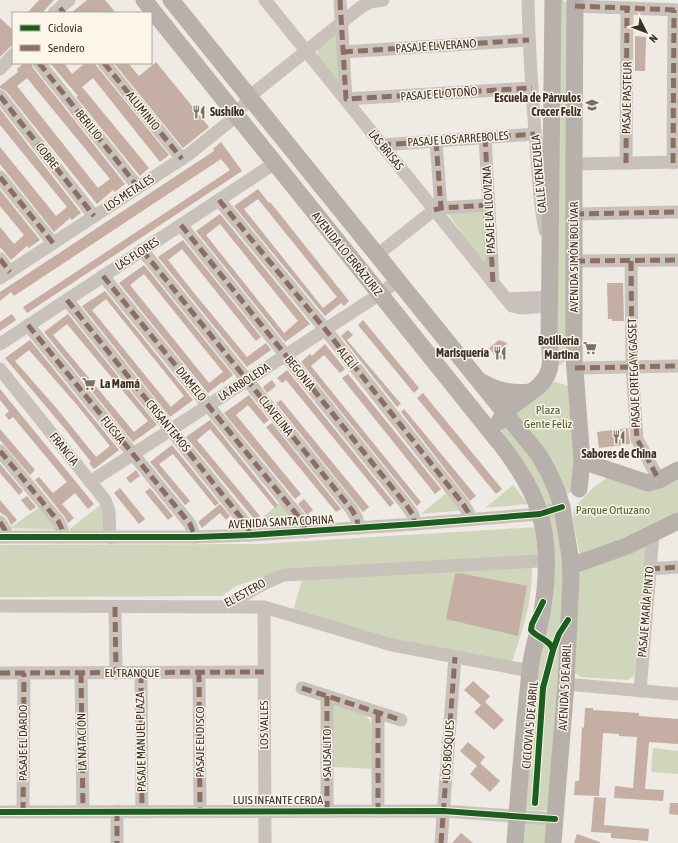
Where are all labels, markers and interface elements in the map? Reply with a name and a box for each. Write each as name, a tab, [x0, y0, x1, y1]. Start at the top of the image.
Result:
legend	[12, 12, 152, 64]
north arrow	[626, 12, 666, 52]
text: Ciclovía	[48, 21, 82, 35]
text: N	[647, 32, 660, 45]
street label: PASAJE EL VERANO	[395, 36, 477, 56]
text: Sendero	[48, 41, 85, 55]
street label: PASAJE PASTEUR	[619, 62, 635, 134]
street label: PASAJE EL OTOÑO	[400, 84, 478, 104]
street label: ALUMINIO	[123, 89, 163, 133]
place label: Escuela de Párvulos Crecer Feliz	[494, 91, 582, 119]
school or university icon: Escuela de Párvulos Crecer Feliz	[584, 97, 600, 113]
restaurant icon: Sushiko	[191, 104, 207, 120]
place label: Sushiko	[210, 105, 245, 119]
street label: BERILIO	[73, 107, 105, 143]
street label: LAS BRISAS	[365, 127, 407, 173]
street label: PASAJE LOS ARREBOLES	[407, 128, 509, 150]
street label: CALLE VENEZUELA	[529, 134, 549, 214]
street label: COBRE	[33, 140, 61, 172]
street label: PASAJE LA LLOVIZNA	[480, 165, 498, 254]
street label: LOS METALES	[101, 172, 157, 214]
street label: AVENIDA SIMÓN BOLÍVAR	[567, 202, 581, 312]
street label: AVENIDA LO ERRÁZURIZ	[309, 209, 386, 299]
street label: LAS FLORES	[112, 235, 162, 273]
street label: PASAJE ORTEGA Y GASSET	[625, 317, 643, 428]
place label: Botillería Martina	[538, 334, 579, 362]
supermarket icon: Botillería Martina	[582, 340, 598, 356]
street label: ALELÍ	[334, 344, 360, 372]
restaurant icon: Marisquería	[492, 345, 508, 361]
place label: Marisquería	[436, 346, 489, 360]
street label: BEGONIA	[282, 353, 318, 393]
street label: LA ARBOLEDA	[215, 360, 273, 404]
street label: DIAMELO	[173, 364, 209, 404]
supermarket icon: La Mamá	[81, 376, 97, 392]
place label: La Mamá	[100, 377, 140, 391]
street label: CLAVELINA	[256, 393, 296, 439]
street label: CRISANTEMOS	[143, 397, 193, 455]
park label: Plaza Gente Feliz	[524, 403, 573, 431]
street label: FUCSIA	[98, 413, 128, 447]
restaurant icon: Sabores de China	[611, 429, 627, 445]
street label: FRANCIA	[47, 430, 82, 468]
place label: Sabores de China	[582, 447, 657, 461]
park label: Parque Ortuzano	[576, 503, 651, 517]
street label: AVENIDA SANTA CORINA	[228, 512, 334, 532]
street label: PASAJE MARÍA PINTO	[635, 566, 657, 658]
street label: EL ESTERO	[222, 576, 268, 610]
street label: AVENIDA 5 DE ABRIL	[556, 643, 574, 731]
street label: EL TRANQUE	[105, 666, 159, 680]
street label: CICLOVIA 5 DE ABRIL	[519, 680, 541, 769]
street label: PASAJE MANUEL PLAZA	[133, 692, 149, 792]
street label: LOS VALLES	[257, 700, 271, 750]
street label: PASAJE EL DARDO	[16, 705, 30, 781]
street label: PASAJE EL DISCO	[193, 706, 207, 778]
street label: LA NATACIÓN	[74, 713, 90, 771]
street label: LOS BOSQUES	[439, 720, 457, 780]
street label: SAUSALITO	[320, 729, 334, 777]
street label: LUIS INFANTE CERDA	[233, 793, 323, 807]

